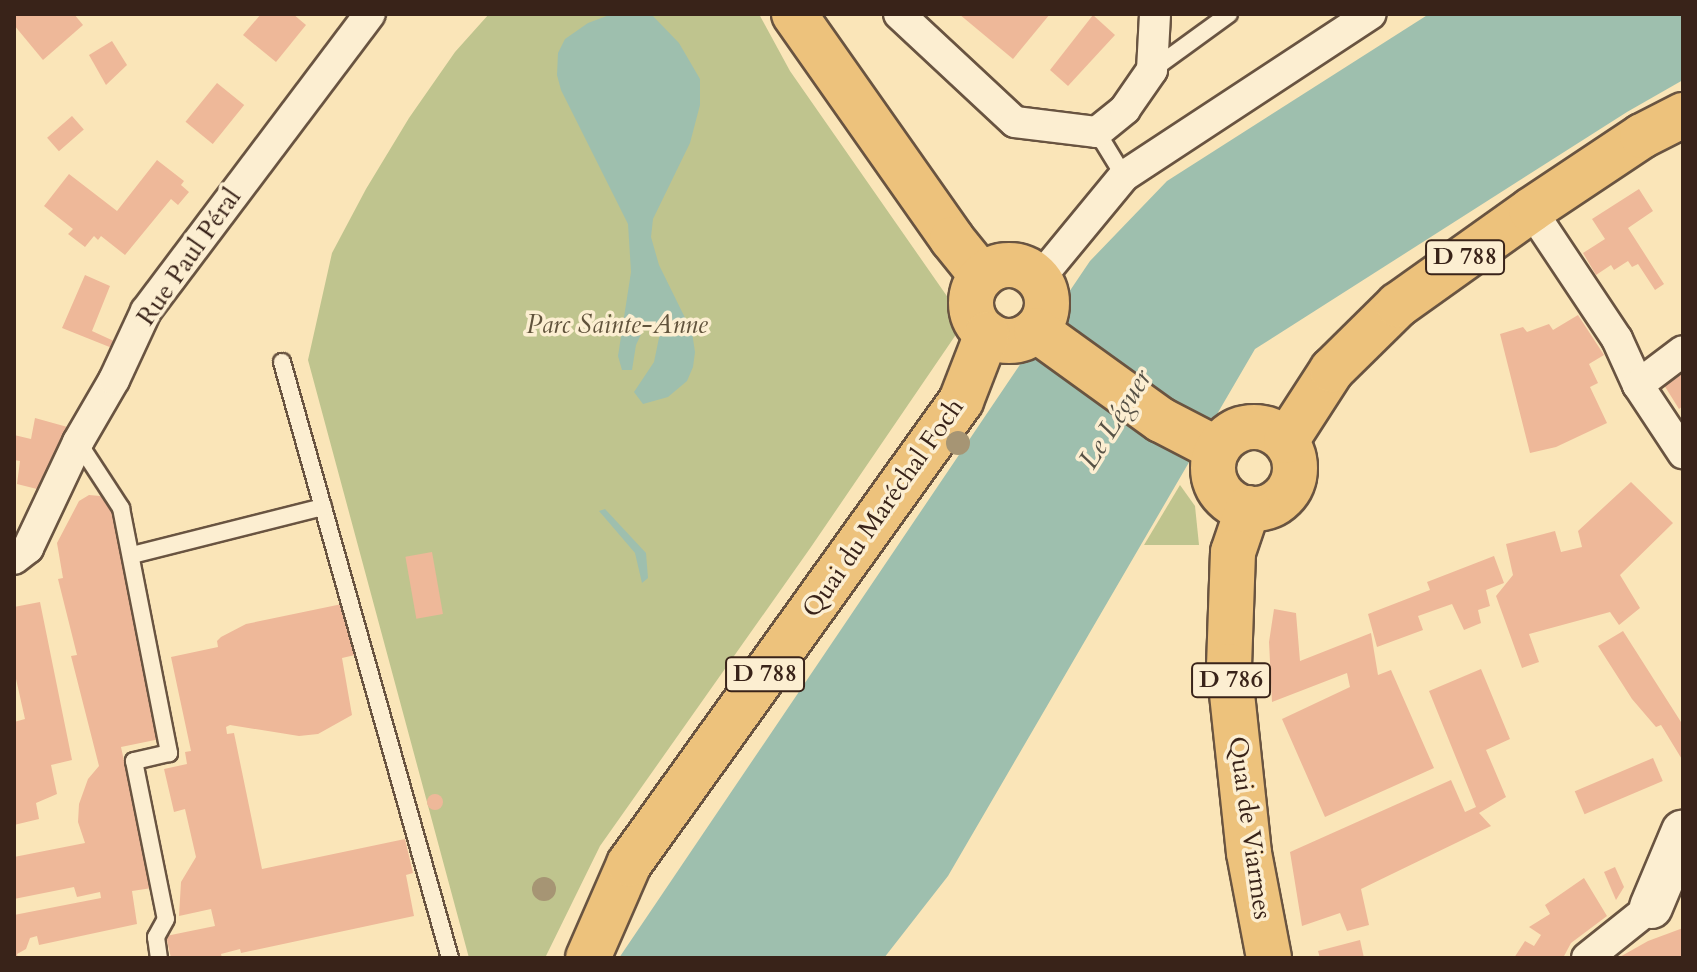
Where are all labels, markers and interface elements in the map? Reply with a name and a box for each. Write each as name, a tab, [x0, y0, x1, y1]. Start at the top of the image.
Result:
street label: Rue Paul Péral	[130, 182, 248, 332]
road number: D 788	[1425, 237, 1505, 277]
park label: Parc Sainte-Anne	[526, 309, 708, 341]
water label: Le Léguer	[1071, 363, 1159, 475]
street label: Quai du Maréchal Foch	[796, 392, 970, 624]
road number: D 788	[725, 654, 805, 694]
road number: D 786	[1191, 660, 1271, 700]
street label: Quai de Viarmes	[1222, 734, 1278, 922]

